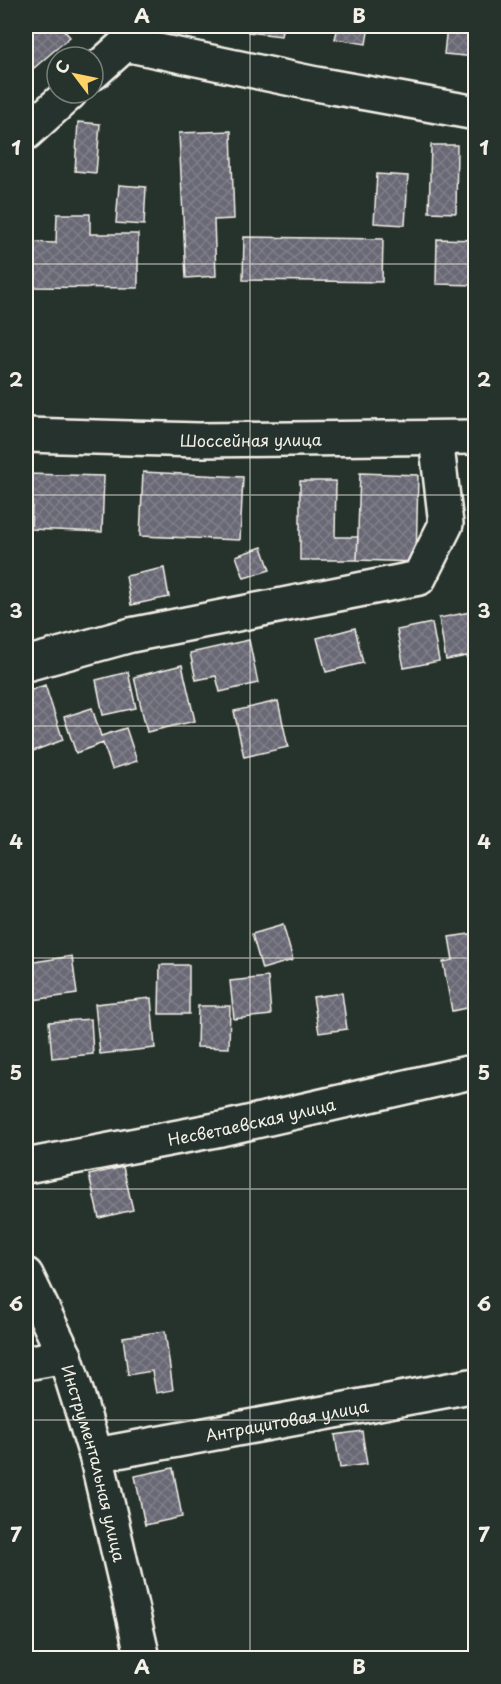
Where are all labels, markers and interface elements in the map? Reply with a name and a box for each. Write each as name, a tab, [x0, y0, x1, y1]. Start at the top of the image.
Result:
text: A	[134, 0, 150, 30]
text: B	[352, 0, 366, 30]
north arrow	[45, 45, 105, 105]
text: С	[48, 55, 75, 78]
text: 1	[11, 132, 21, 162]
text: 1	[479, 132, 489, 162]
text: 2	[9, 364, 23, 394]
text: 2	[477, 364, 491, 394]
street label: Шоссейная улица	[180, 427, 322, 452]
text: 3	[9, 595, 23, 625]
text: 3	[477, 595, 491, 625]
text: 4	[9, 826, 23, 856]
text: 4	[477, 826, 491, 856]
text: 5	[10, 1057, 22, 1087]
text: 5	[478, 1057, 490, 1087]
street label: Несветаевская улица	[166, 1091, 338, 1151]
text: 6	[9, 1288, 23, 1318]
text: 6	[477, 1288, 491, 1318]
street label: Инструментальная улица	[56, 1361, 132, 1564]
street label: Антрацитовая улица	[203, 1393, 370, 1447]
text: 7	[10, 1519, 22, 1549]
text: 7	[478, 1519, 490, 1549]
text: A	[134, 1651, 150, 1681]
text: B	[352, 1651, 366, 1681]

